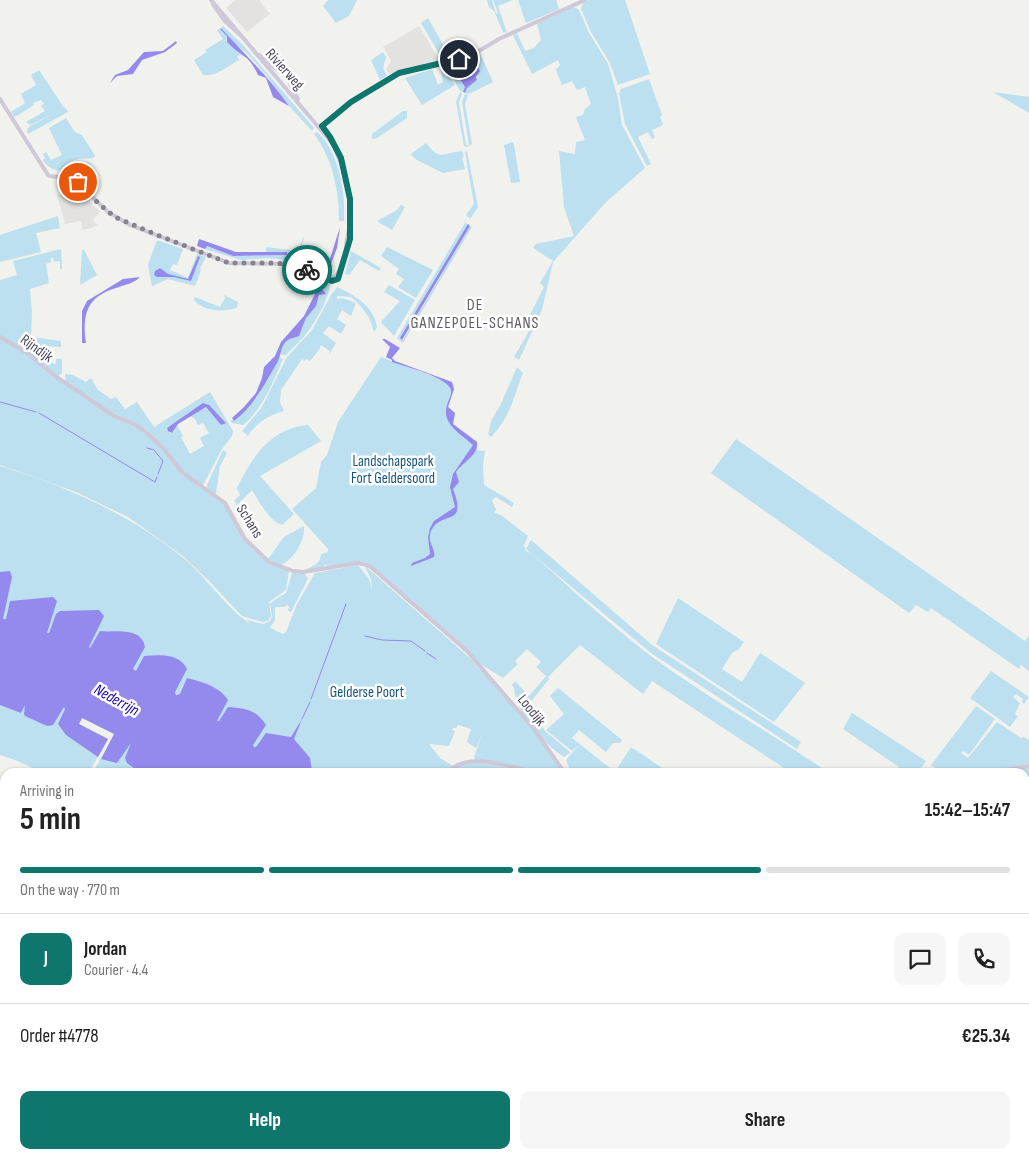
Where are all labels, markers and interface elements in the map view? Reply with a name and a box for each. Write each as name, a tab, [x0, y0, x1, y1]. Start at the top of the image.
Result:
pin	[438, 38, 480, 80]
street label: Rivierweg	[261, 45, 308, 94]
icon: home	[445, 45, 473, 73]
pin	[57, 161, 99, 203]
icon: bag	[64, 168, 92, 196]
courier	[282, 245, 332, 295]
icon: bike	[293, 256, 321, 284]
district label: DE GANZEPOEL-SCHANS	[411, 296, 539, 333]
street label: Rijndijk	[16, 330, 57, 367]
park label: Landschapspark Fort Geldersoord	[351, 452, 435, 488]
street label: Schans	[232, 501, 267, 542]
water label: Nederrijn	[90, 680, 142, 720]
park label: Gelderse Poort	[330, 683, 405, 702]
street label: Loodijk	[513, 691, 550, 730]
text: Arriving in	[20, 782, 74, 801]
text: 15:42–15:47	[925, 799, 1010, 822]
text: 5 min	[20, 800, 81, 839]
text: On the way · 770 m	[20, 881, 120, 900]
button: chat	[894, 933, 946, 985]
button: phone	[958, 933, 1010, 985]
text: Jordan	[84, 938, 127, 961]
text: J	[44, 947, 48, 970]
text: Courier · 4.4	[84, 961, 148, 980]
text: Order #4778	[20, 1025, 99, 1048]
text: €25.34	[962, 1025, 1010, 1048]
button: Help	[20, 1091, 510, 1149]
button: Share	[520, 1091, 1010, 1149]

